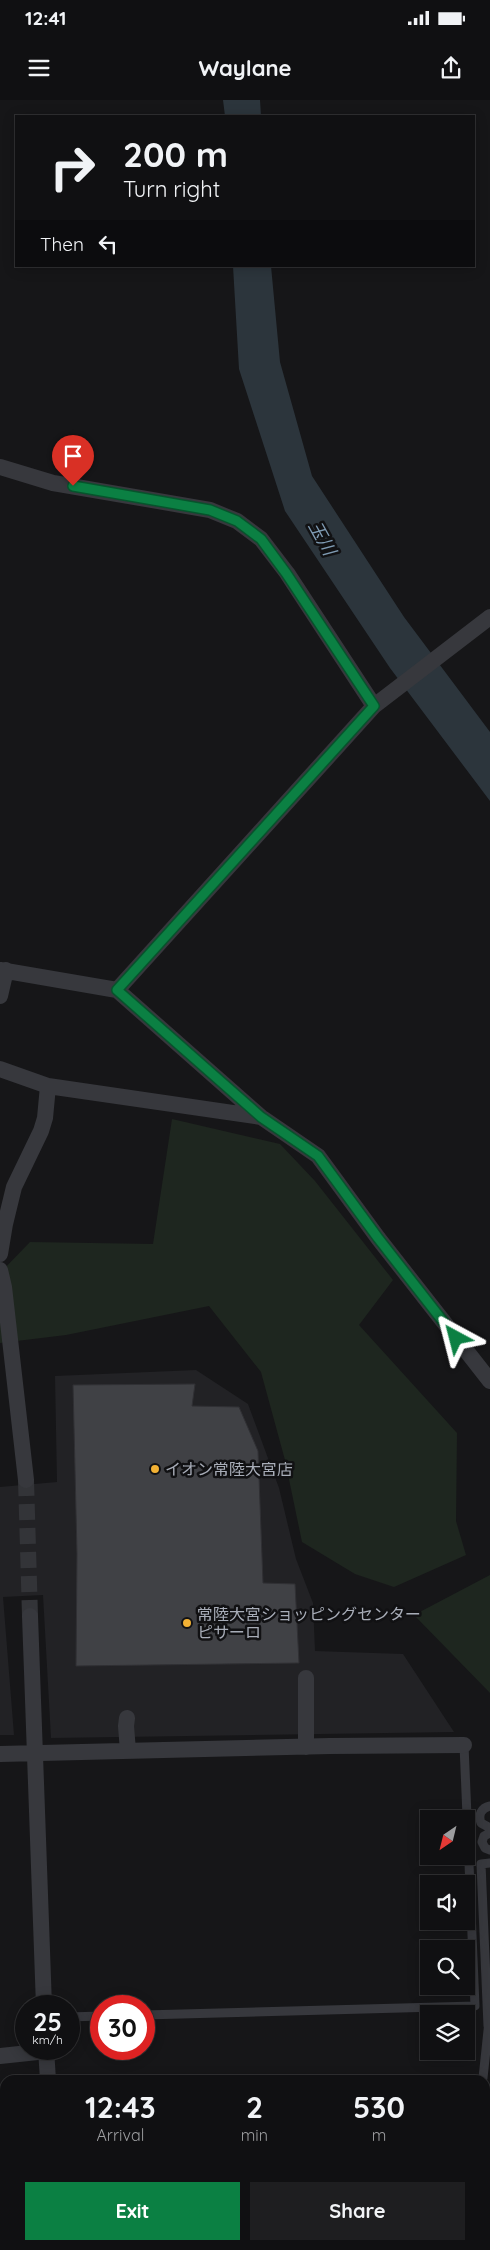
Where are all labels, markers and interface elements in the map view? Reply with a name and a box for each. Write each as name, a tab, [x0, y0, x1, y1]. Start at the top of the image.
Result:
text: 12:41	[25, 6, 66, 30]
icon: menu	[25, 54, 53, 82]
text: Waylane	[198, 54, 292, 82]
icon: share	[437, 54, 465, 82]
text: 200 m	[123, 132, 228, 176]
icon: right	[40, 135, 105, 200]
text: Turn right	[123, 175, 220, 203]
icon: left	[94, 230, 122, 258]
text: Then	[40, 232, 84, 256]
pin	[52, 435, 94, 486]
icon: arrive	[59, 442, 87, 470]
water label: 玉川	[304, 516, 342, 561]
position arrow	[429, 1311, 481, 1363]
place label: イオン常陸大宮店	[165, 1459, 293, 1479]
marker: イオン常陸大宮店	[149, 1463, 161, 1475]
place label: 常陸大宮ショッピングセンター ピサーロ	[197, 1604, 421, 1642]
marker: 常陸大宮ショッピングセンター ピサーロ	[181, 1617, 193, 1629]
north arrow	[420, 1810, 475, 1865]
map controls	[420, 1810, 475, 2060]
button: sound	[420, 1875, 475, 1930]
button: search	[420, 1940, 475, 1995]
speed limit sign: 30	[90, 1995, 155, 2060]
button: layers	[420, 2005, 475, 2060]
text: 25	[33, 2006, 62, 2037]
text: km/h	[32, 2032, 63, 2047]
text: 12:43	[85, 2088, 156, 2126]
text: 2	[246, 2088, 263, 2126]
text: 530	[353, 2088, 405, 2126]
text: Arrival	[96, 2125, 144, 2145]
text: min	[241, 2125, 268, 2145]
text: m	[372, 2125, 386, 2145]
button: Exit	[25, 2182, 240, 2240]
button: Share	[250, 2182, 465, 2240]

